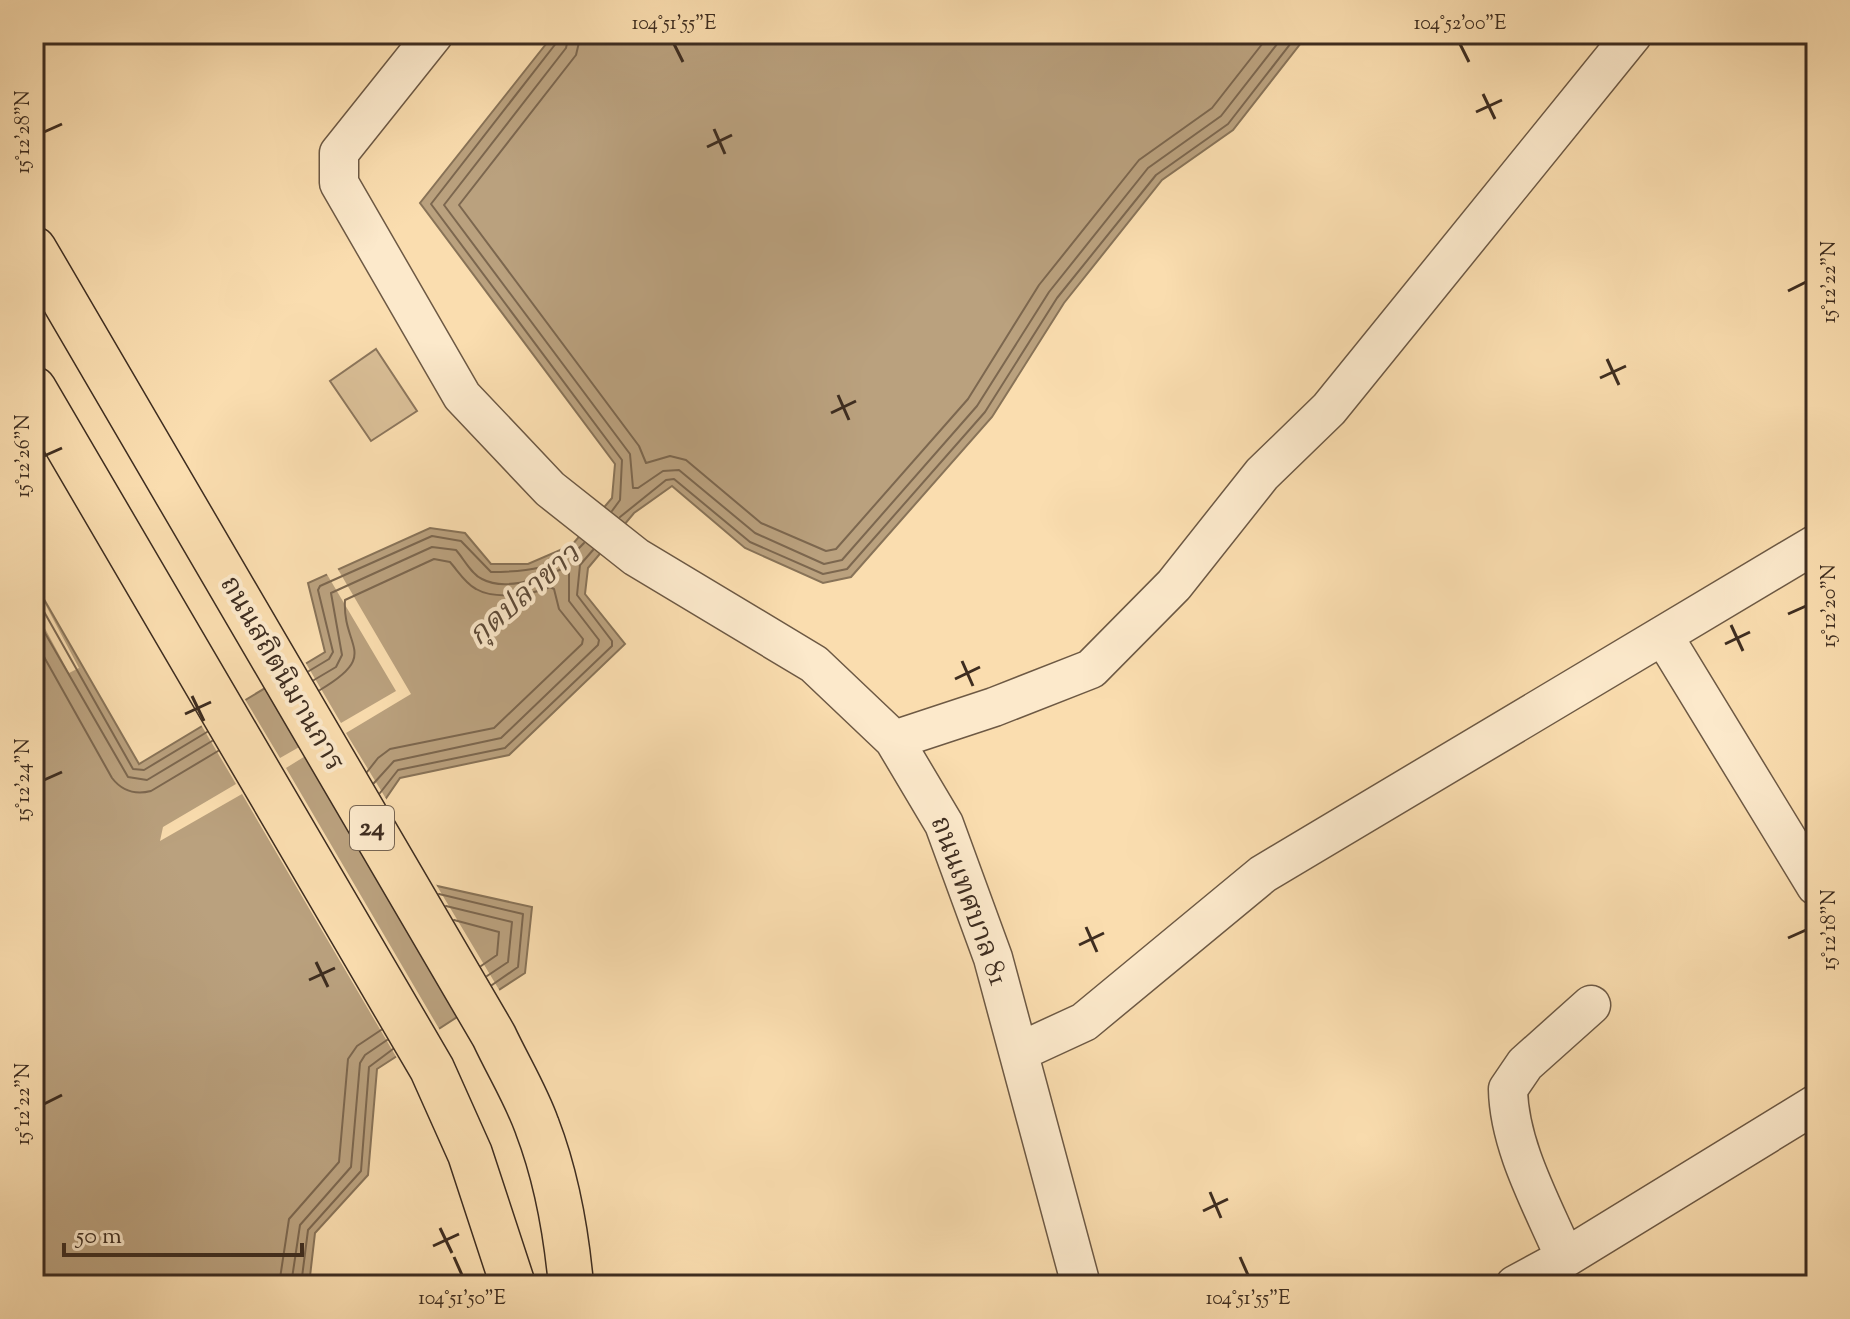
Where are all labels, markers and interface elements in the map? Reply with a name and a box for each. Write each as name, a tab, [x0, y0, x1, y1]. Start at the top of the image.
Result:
text: 104°51'55"E	[632, 10, 716, 39]
text: 104°52'00"E	[1414, 10, 1506, 39]
text: 15°12'28"N	[10, 90, 39, 174]
text: 15°12'22"N	[1816, 241, 1845, 323]
text: 15°12'26"N	[10, 414, 39, 498]
water label: กุดปลาขาว	[459, 534, 592, 657]
text: 15°12'20"N	[1816, 564, 1845, 648]
street label: ถนนสถิตนิมานการ	[209, 569, 353, 779]
text: 15°12'24"N	[10, 738, 39, 822]
road number: 24	[350, 806, 394, 850]
street label: ถนนเทศบาล 81	[919, 811, 1017, 991]
text: 15°12'18"N	[1816, 889, 1845, 971]
text: 15°12'22"N	[10, 1063, 39, 1145]
scale bar	[64, 1207, 302, 1257]
text: 50 m	[74, 1220, 122, 1254]
text: 104°51'50"E	[418, 1285, 506, 1314]
text: 104°51'55"E	[1206, 1285, 1290, 1314]

